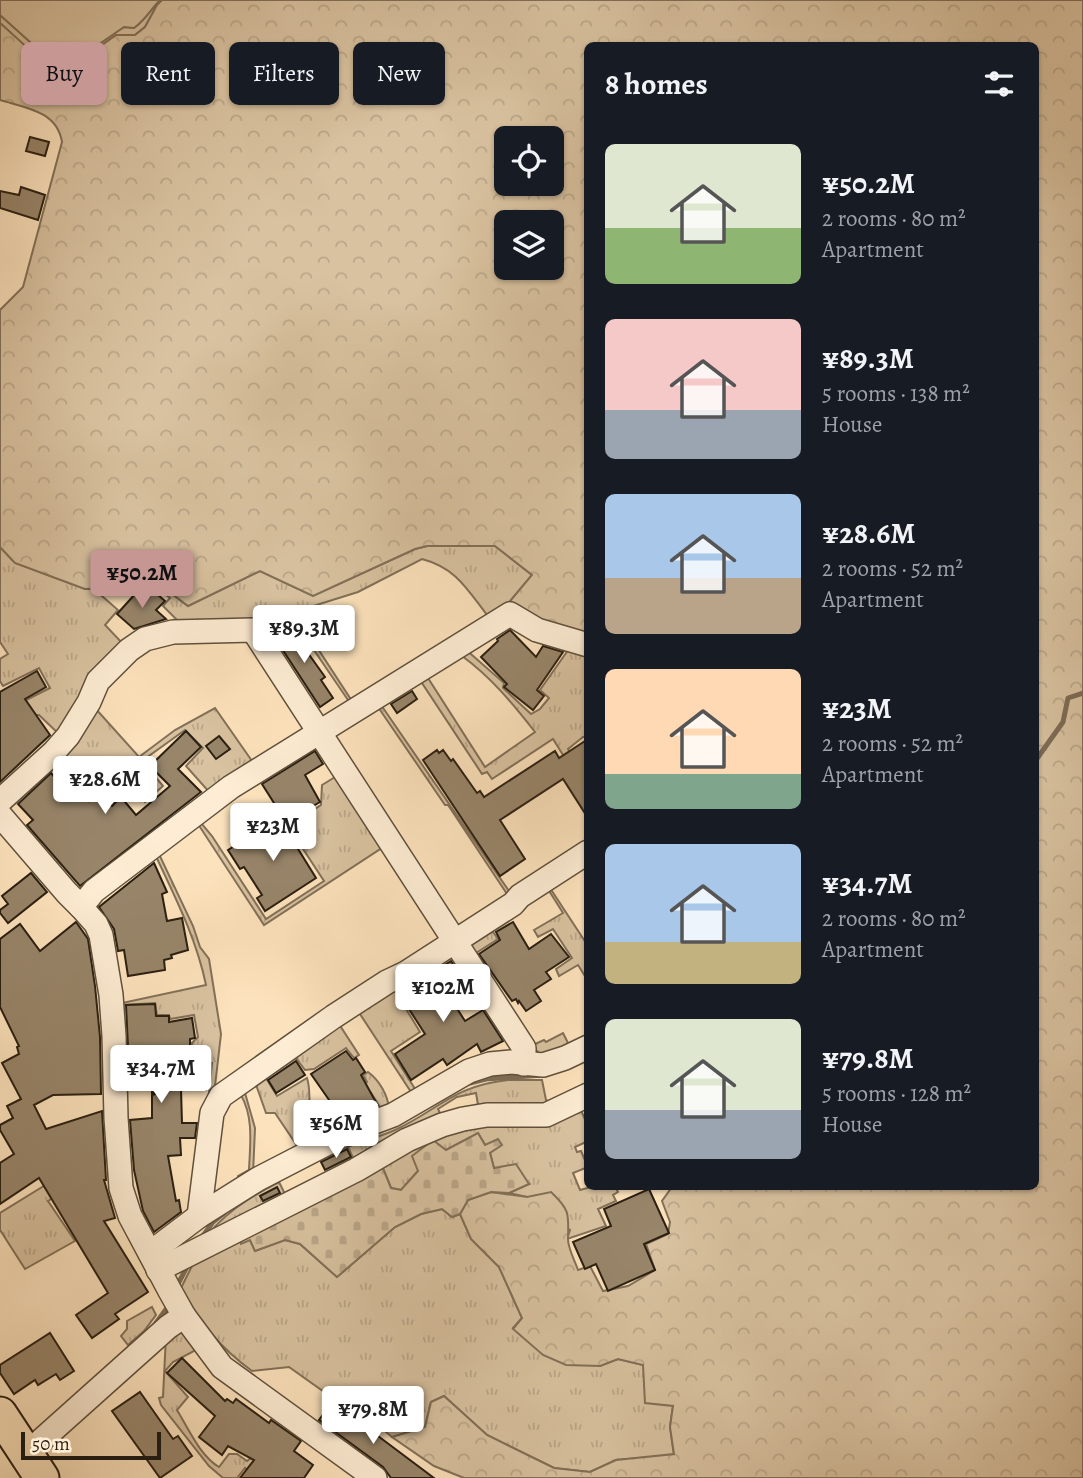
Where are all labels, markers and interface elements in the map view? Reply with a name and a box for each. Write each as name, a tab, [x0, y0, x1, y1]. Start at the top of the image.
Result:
chip: Buy	[21, 42, 107, 105]
chip: Rent	[121, 42, 215, 105]
chip: Filters	[229, 42, 339, 105]
chip: New	[353, 42, 445, 105]
text: 8 homes	[605, 64, 708, 104]
icon: filters	[980, 65, 1018, 103]
map controls	[494, 126, 564, 280]
button: locate	[494, 126, 564, 196]
text: ¥50.2M	[822, 163, 915, 203]
icon: home	[661, 172, 745, 256]
text: 2 rooms · 80 m²	[822, 203, 966, 234]
button: layers	[494, 210, 564, 280]
text: Apartment	[822, 234, 924, 265]
text: ¥89.3M	[822, 338, 914, 378]
icon: home	[661, 347, 745, 431]
text: 5 rooms · 138 m²	[822, 378, 970, 409]
text: House	[822, 409, 882, 440]
text: ¥28.6M	[822, 513, 916, 553]
icon: home	[661, 522, 745, 606]
pin: ¥50.2M	[85, 550, 199, 610]
text: 2 rooms · 52 m²	[822, 553, 963, 584]
text: ¥50.2M	[106, 557, 178, 588]
text: Apartment	[822, 584, 924, 615]
pin: ¥89.3M	[247, 606, 361, 665]
text: ¥89.3M	[269, 612, 339, 643]
text: ¥23M	[822, 688, 892, 728]
icon: home	[661, 697, 745, 781]
text: 2 rooms · 52 m²	[822, 728, 963, 759]
pin: ¥28.6M	[48, 756, 162, 816]
text: Apartment	[822, 759, 924, 790]
text: ¥28.6M	[69, 763, 141, 794]
pin: ¥23M	[232, 804, 314, 863]
text: ¥23M	[246, 810, 300, 841]
text: ¥34.7M	[822, 863, 913, 903]
icon: home	[661, 872, 745, 956]
text: 2 rooms · 80 m²	[822, 903, 966, 934]
text: Apartment	[822, 934, 924, 965]
pin: ¥102M	[394, 964, 492, 1024]
text: ¥102M	[411, 971, 475, 1002]
text: ¥79.8M	[822, 1038, 914, 1078]
pin: ¥34.7M	[104, 1046, 218, 1105]
icon: home	[661, 1047, 745, 1131]
text: ¥34.7M	[126, 1052, 196, 1083]
text: 5 rooms · 128 m²	[822, 1078, 971, 1109]
pin: ¥56M	[295, 1100, 377, 1160]
text: ¥56M	[309, 1107, 363, 1138]
text: House	[822, 1109, 882, 1140]
pin: ¥79.8M	[316, 1386, 430, 1446]
text: ¥79.8M	[338, 1393, 408, 1424]
scale bar	[21, 1429, 161, 1461]
text: 50 m	[32, 1431, 70, 1457]

